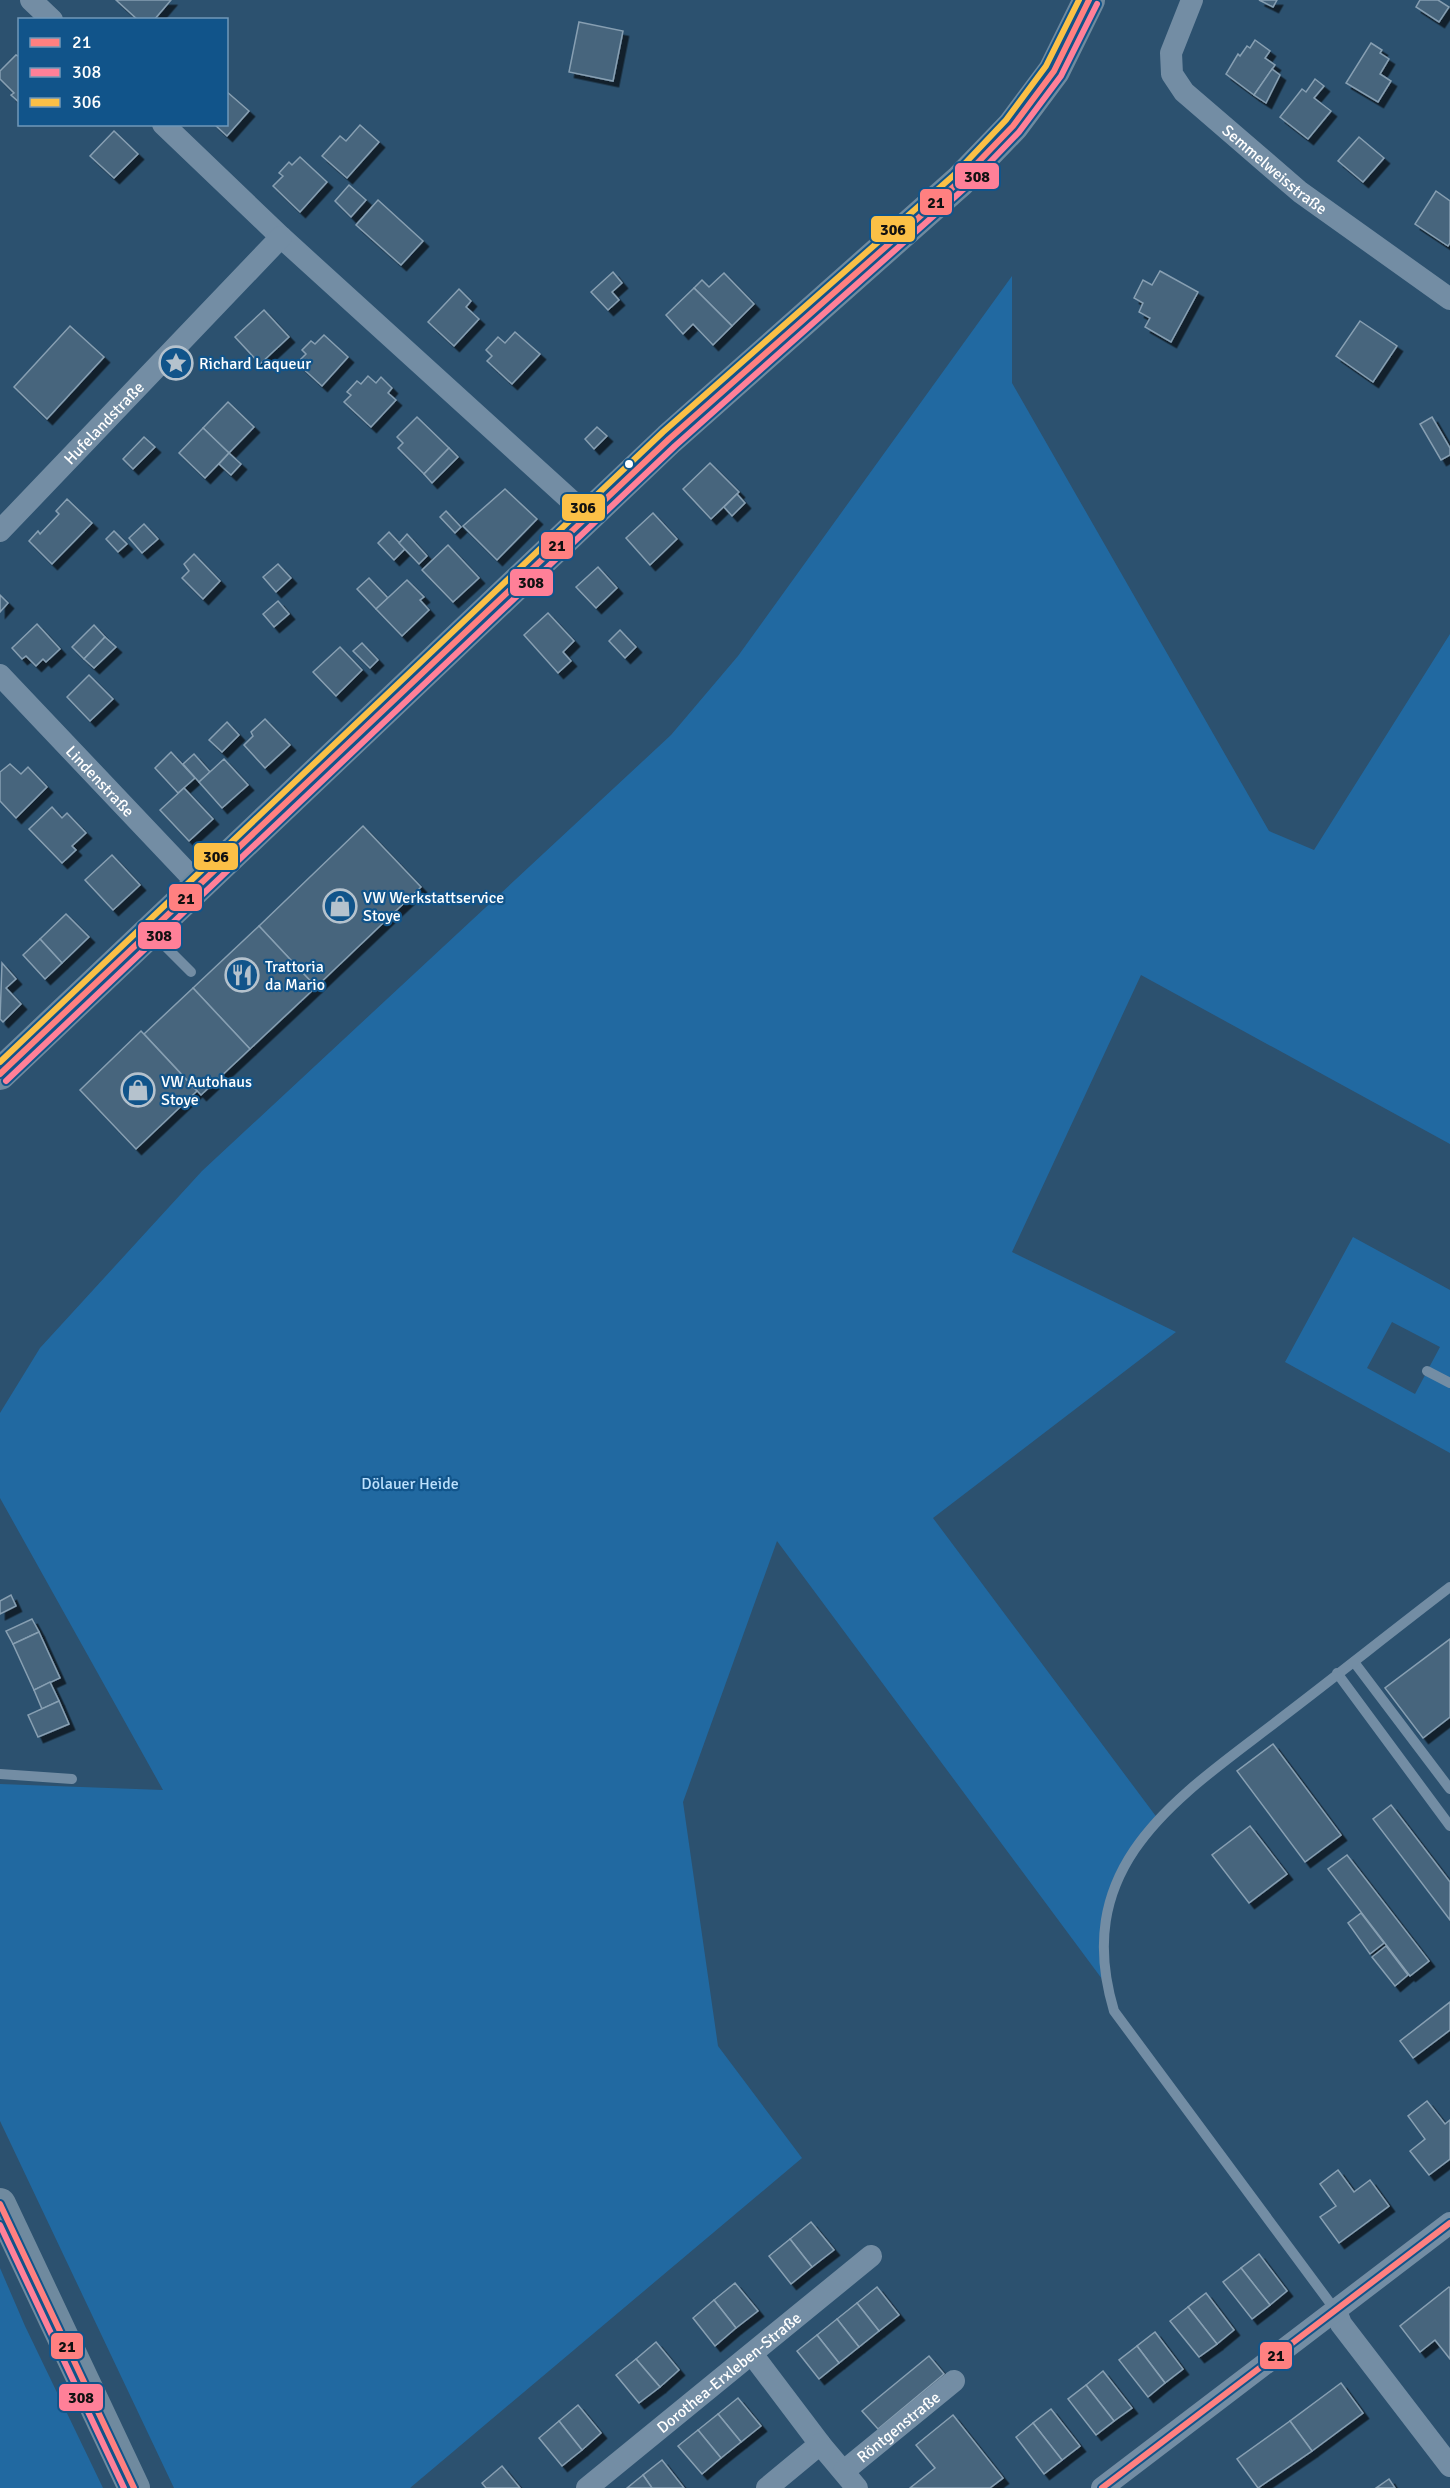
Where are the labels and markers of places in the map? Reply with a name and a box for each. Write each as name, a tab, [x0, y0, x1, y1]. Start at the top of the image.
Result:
place icon: Richard Laqueur	[158, 345, 194, 381]
place label: Richard Laqueur	[199, 354, 311, 374]
unlabelled marker	[623, 458, 635, 470]
shop icon: VW Werkstattservice Stoye	[322, 888, 358, 924]
place label: VW Werkstattservice Stoye	[363, 888, 504, 926]
restaurant icon: Trattoria da Mario	[224, 957, 260, 993]
place label: Trattoria da Mario	[265, 957, 325, 995]
shop icon: VW Autohaus Stoye	[120, 1072, 156, 1108]
place label: VW Autohaus Stoye	[161, 1072, 252, 1110]

